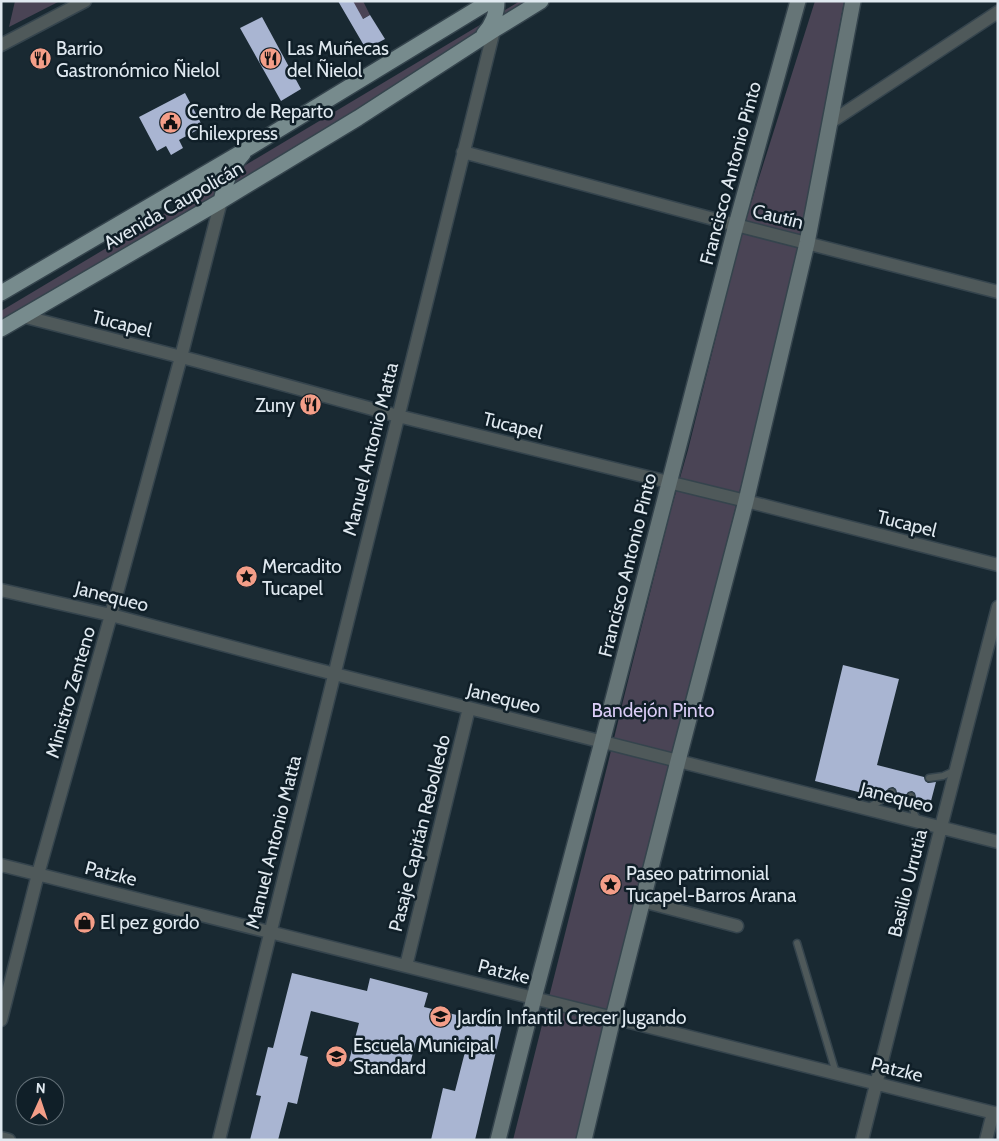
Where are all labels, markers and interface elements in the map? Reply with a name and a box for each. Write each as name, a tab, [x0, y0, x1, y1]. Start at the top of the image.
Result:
place label: Barrio Gastronómico Ñielol	[56, 37, 220, 82]
place label: Las Muñecas del Ñielol	[287, 37, 389, 82]
restaurant icon: Barrio Gastronómico Ñielol	[28, 47, 52, 71]
restaurant icon: Las Muñecas del Ñielol	[259, 47, 283, 71]
street label: Francisco Antonio Pinto	[695, 79, 766, 267]
place label: Centro de Reparto Chilexpress	[187, 100, 333, 145]
public building icon: Centro de Reparto Chilexpress	[159, 110, 183, 134]
street label: Avenida Caupolicán	[99, 156, 247, 255]
street label: Cautín	[750, 199, 806, 234]
street label: Tucapel	[90, 305, 155, 342]
street label: Manuel Antonio Matta	[338, 360, 403, 538]
restaurant icon: Zuny	[299, 393, 323, 417]
place label: Zuny	[255, 394, 295, 417]
street label: Tucapel	[481, 407, 546, 444]
street label: Francisco Antonio Pinto	[593, 471, 661, 659]
street label: Tucapel	[875, 505, 940, 542]
place label: Mercadito Tucapel	[262, 555, 342, 600]
place icon: Mercadito Tucapel	[234, 565, 258, 589]
street label: Janequeo	[72, 576, 151, 617]
street label: Ministro Zenteno	[41, 624, 100, 761]
street label: Janequeo	[464, 678, 543, 719]
park label: Bandejón Pinto	[592, 699, 714, 722]
street label: Pasaje Capitán Rebolledo	[384, 732, 455, 934]
street label: Manuel Antonio Matta	[241, 753, 306, 931]
street label: Janequeo	[857, 777, 936, 818]
street label: Basilio Urrutia	[883, 827, 932, 940]
street label: Patzke	[83, 856, 139, 891]
place label: Paseo patrimonial Tucapel-Barros Arana	[626, 862, 796, 907]
place icon: Paseo patrimonial Tucapel-Barros Arana	[598, 872, 622, 896]
shop icon: El pez gordo	[72, 910, 96, 934]
place label: El pez gordo	[100, 911, 199, 934]
street label: Patzke	[476, 954, 532, 989]
school or university icon: Jardín Infantil Crecer Jugando	[429, 1005, 453, 1029]
place label: Jardín Infantil Crecer Jugando	[456, 1006, 687, 1029]
place label: Escuela Municipal Standard	[353, 1034, 495, 1079]
school or university icon: Escuela Municipal Standard	[325, 1044, 349, 1068]
street label: Patzke	[869, 1052, 925, 1087]
north arrow	[15, 1076, 65, 1126]
text: N	[35, 1079, 46, 1097]

